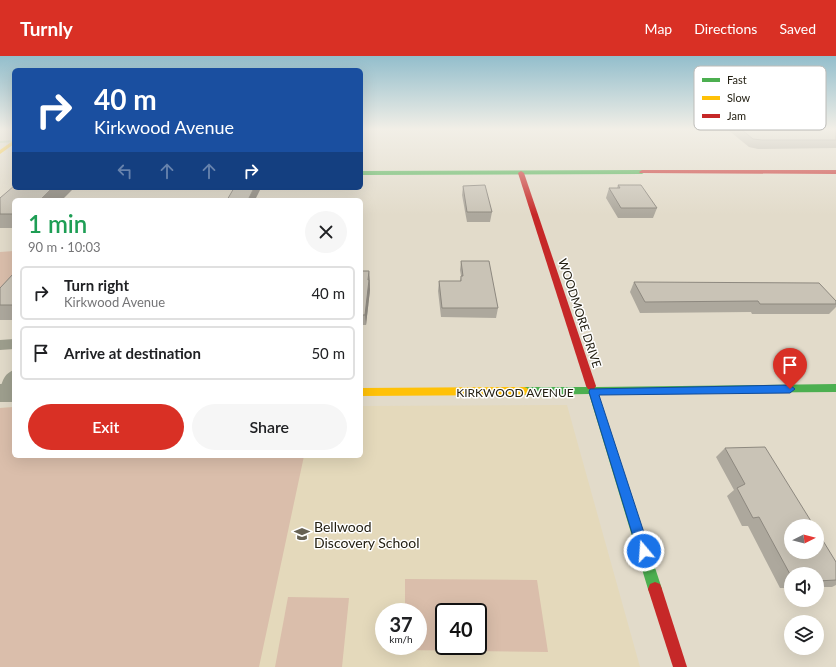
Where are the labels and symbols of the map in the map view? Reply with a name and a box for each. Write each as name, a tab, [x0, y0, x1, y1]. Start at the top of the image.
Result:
legend	[694, 66, 826, 130]
text: Fast	[727, 73, 747, 86]
text: Slow	[727, 91, 751, 104]
text: Jam	[727, 109, 746, 122]
street label: WOODMORE DRIVE	[555, 256, 605, 370]
pin	[773, 348, 807, 389]
street label: KIRKWOOD AVENUE	[456, 385, 574, 400]
place label: Bellwood Discovery School	[314, 518, 419, 551]
north arrow	[784, 519, 824, 559]
school or university icon: Bellwood Discovery School	[293, 525, 311, 543]
position arrow	[623, 530, 665, 572]
speed limit sign: 40	[435, 603, 487, 655]

